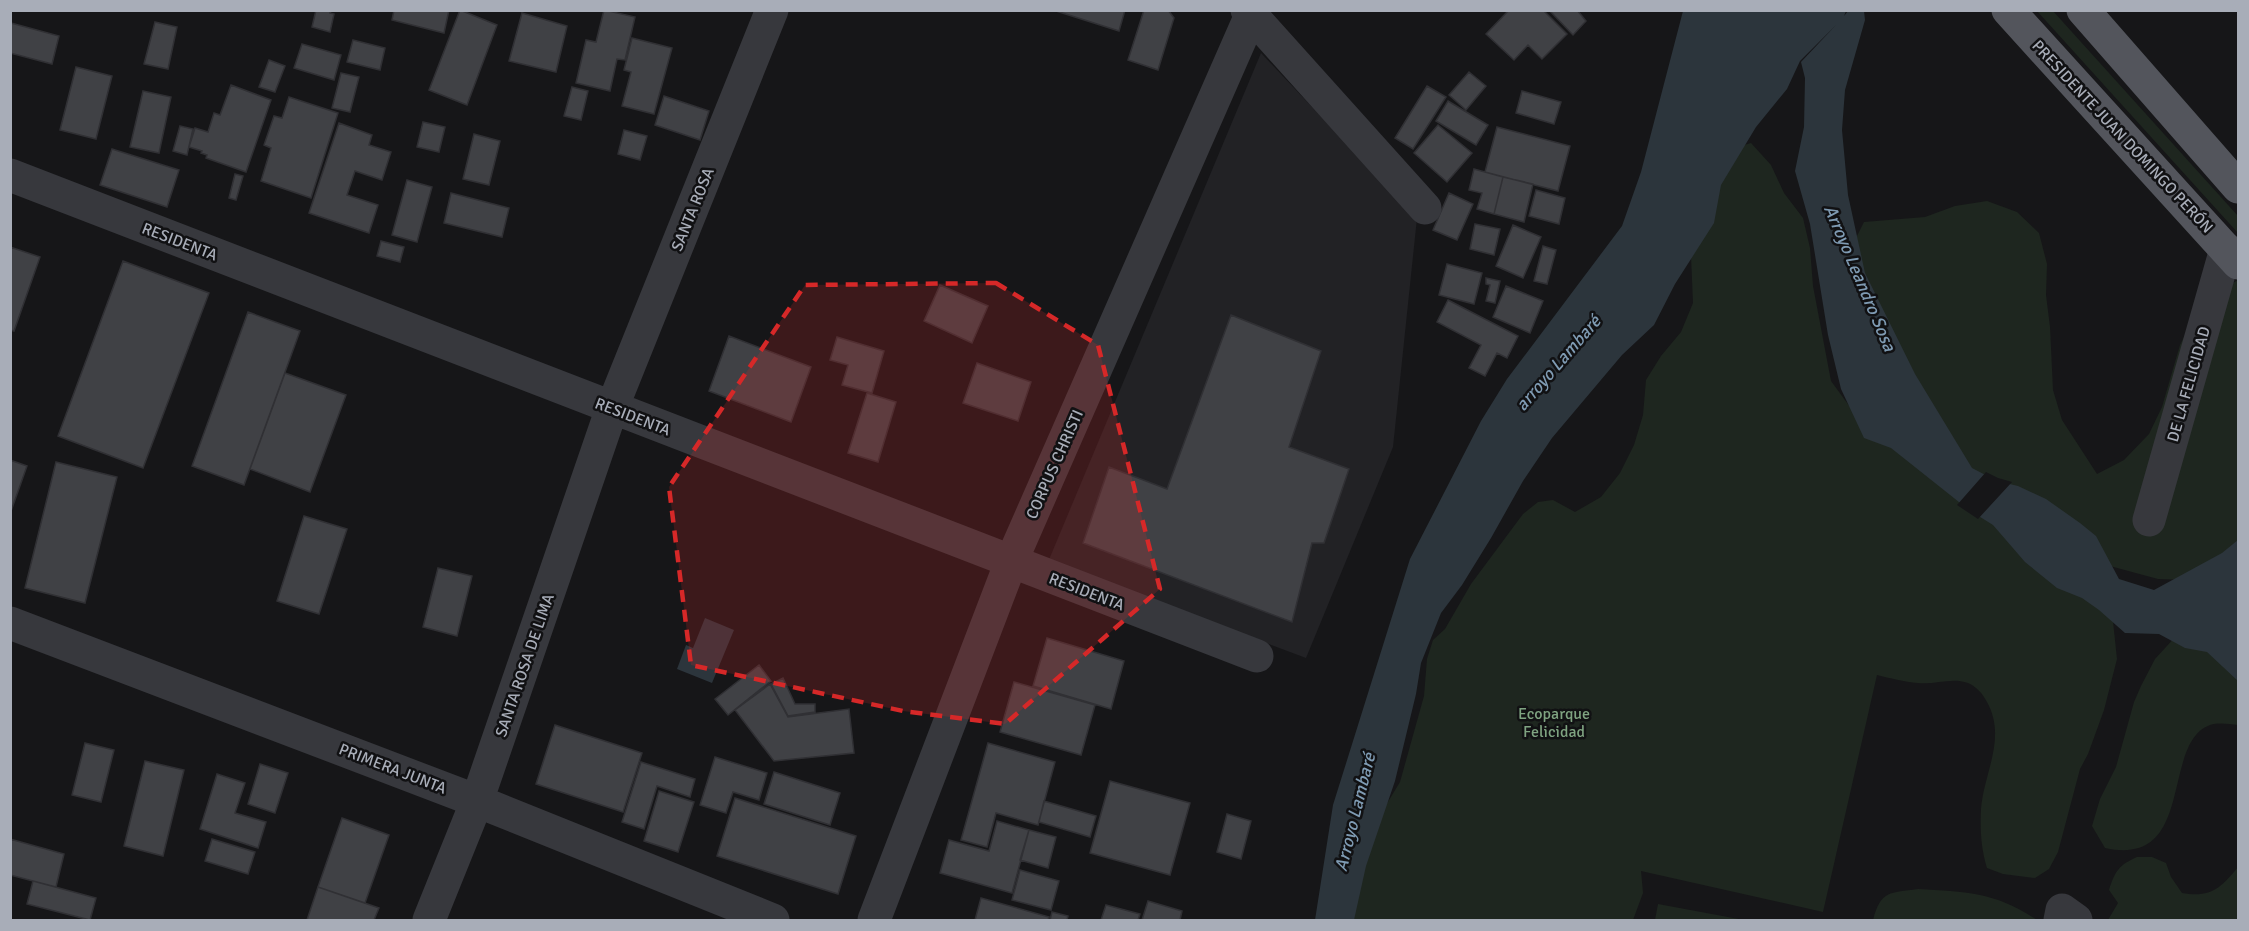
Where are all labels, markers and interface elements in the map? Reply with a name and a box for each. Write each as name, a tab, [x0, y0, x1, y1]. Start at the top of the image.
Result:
street label: PRESIDENTE JUAN DOMINGO PERÓN	[2028, 36, 2217, 237]
street label: SANTA ROSA	[667, 164, 719, 254]
water label: Arroyo Leandro Sosa	[1819, 201, 1901, 355]
street label: RESIDENTA	[139, 218, 220, 266]
water label: arroyo Lambaré	[1511, 309, 1607, 415]
street label: DE LA FELICIDAD	[2163, 324, 2215, 444]
street label: RESIDENTA	[592, 393, 673, 441]
street label: CORPUS CHRISTI	[1022, 407, 1088, 522]
street label: RESIDENTA	[1046, 568, 1127, 616]
street label: SANTA ROSA DE LIMA	[491, 591, 559, 740]
park label: Ecoparque Felicidad	[1518, 704, 1590, 742]
street label: PRIMERA JUNTA	[336, 739, 449, 799]
water label: Arroyo Lambaré	[1330, 749, 1381, 873]

